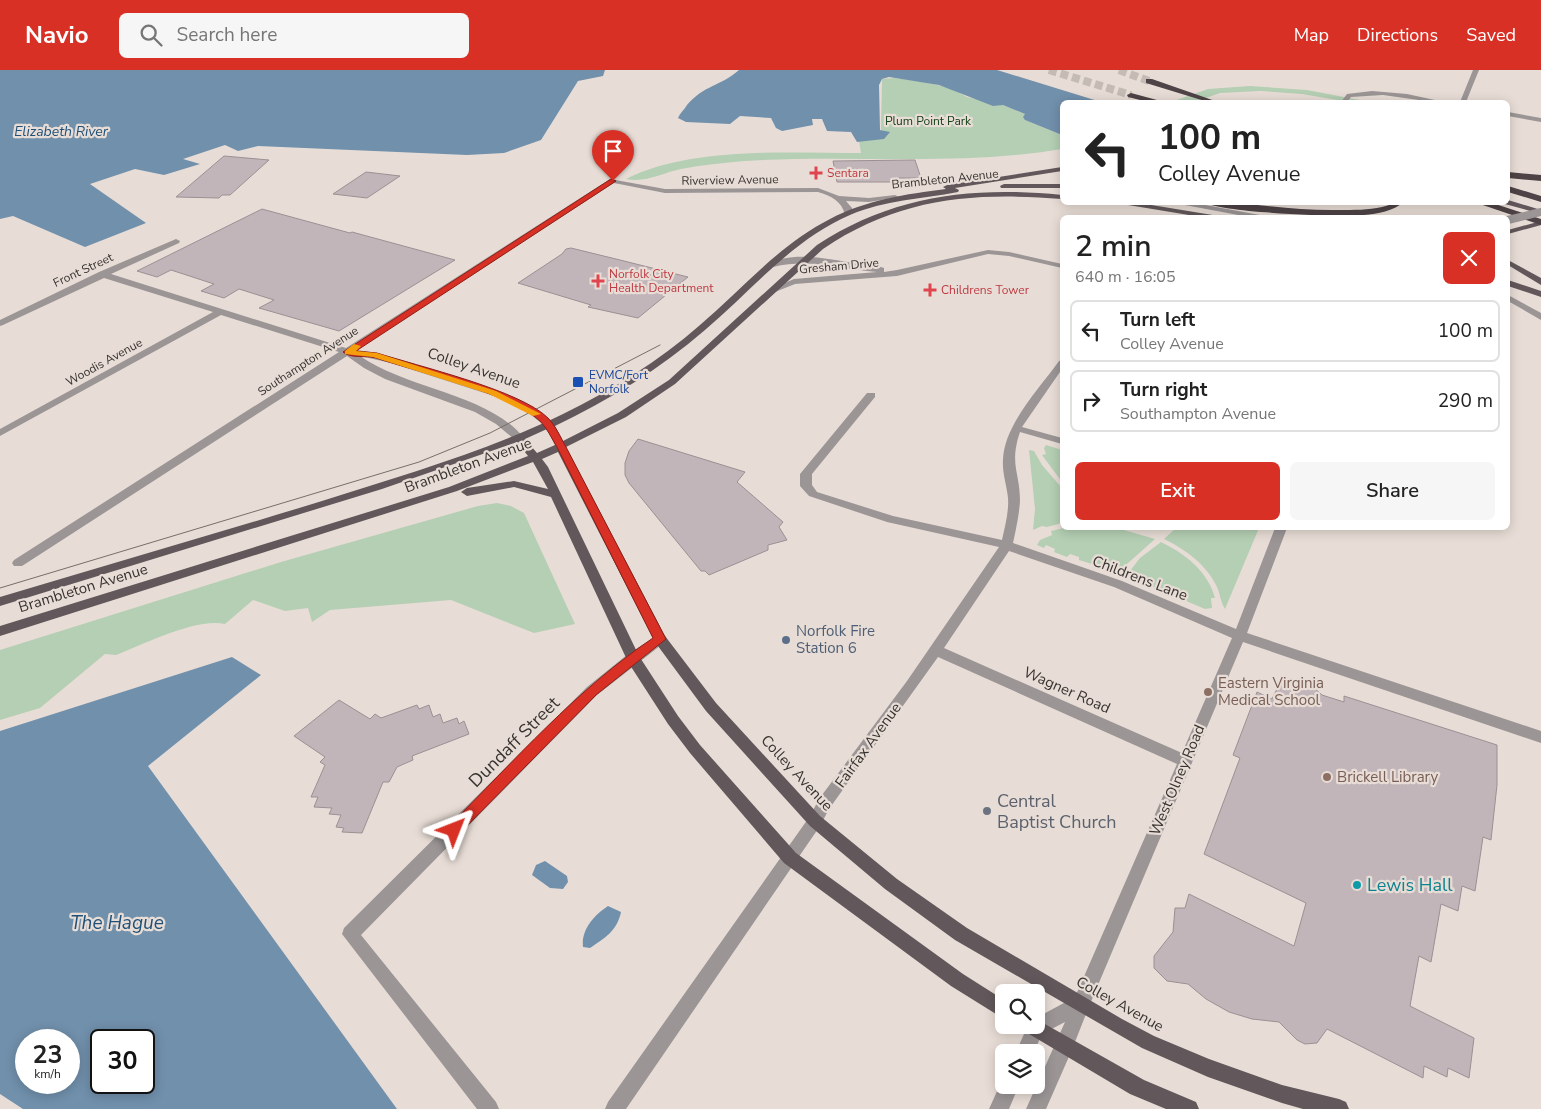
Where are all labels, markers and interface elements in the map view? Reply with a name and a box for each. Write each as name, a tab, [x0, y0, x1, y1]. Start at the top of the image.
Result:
search box	[119, 13, 469, 58]
text: Navio	[25, 19, 89, 51]
icon: search	[137, 21, 165, 49]
text: Search here	[177, 22, 277, 48]
text: Map	[1294, 23, 1329, 47]
text: Directions	[1357, 23, 1438, 47]
text: Saved	[1466, 23, 1516, 47]
park label: Plum Point Park	[885, 113, 972, 129]
text: 100 m	[1158, 114, 1261, 161]
icon: left	[1075, 120, 1140, 185]
water label: Elizabeth River	[14, 122, 109, 141]
pin	[592, 130, 634, 181]
icon: arrive	[599, 137, 627, 165]
text: Colley Avenue	[1158, 159, 1301, 189]
place label: Sentara	[827, 165, 869, 181]
street label: Brambleton Avenue	[891, 165, 999, 193]
marker: Sentara	[809, 166, 823, 180]
street label: Riverview Avenue	[681, 171, 779, 189]
text: 2 min	[1075, 226, 1151, 267]
button: close	[1443, 232, 1495, 284]
street label: Front Street	[51, 249, 116, 291]
street label: Gresham Drive	[798, 255, 880, 277]
place label: Norfolk City Health Department	[609, 266, 714, 296]
text: 640 m · 16:05	[1075, 266, 1176, 288]
marker: Norfolk City Health Department	[591, 274, 605, 288]
place label: Childrens Tower	[941, 282, 1030, 298]
marker: Childrens Tower	[923, 283, 937, 297]
text: Turn left	[1120, 307, 1195, 333]
icon: left	[1077, 317, 1105, 345]
text: 100 m	[1438, 318, 1493, 344]
street label: Southampton Avenue	[255, 322, 361, 400]
text: Colley Avenue	[1120, 333, 1224, 355]
street label: Woodis Avenue	[63, 334, 145, 390]
street label: Colley Avenue	[425, 343, 523, 393]
place label: EVMC/Fort Norfolk	[589, 367, 649, 397]
marker: EVMC/Fort Norfolk	[571, 375, 585, 389]
text: Turn right	[1120, 377, 1207, 403]
icon: right	[1077, 387, 1105, 415]
text: 290 m	[1438, 388, 1493, 414]
text: Southampton Avenue	[1120, 403, 1276, 425]
street label: Brambleton Avenue	[402, 433, 535, 497]
button: Exit	[1075, 462, 1280, 520]
button: Share	[1290, 462, 1495, 520]
street label: Childrens Lane	[1089, 551, 1191, 605]
street label: Brambleton Avenue	[16, 559, 150, 617]
place label: Norfolk Fire Station 6	[796, 621, 875, 658]
marker: Norfolk Fire Station 6	[780, 634, 792, 646]
street label: Wagner Road	[1020, 662, 1114, 718]
place label: Eastern Virginia Medical School	[1218, 673, 1324, 710]
marker: Eastern Virginia Medical School	[1202, 686, 1214, 698]
street label: Dundaff Street	[463, 691, 565, 793]
street label: Fairfax Avenue	[830, 698, 906, 792]
street label: West Olney Road	[1145, 721, 1209, 839]
street label: Colley Avenue	[757, 731, 837, 815]
place label: Brickell Library	[1337, 767, 1438, 787]
marker: Brickell Library	[1321, 771, 1333, 783]
place label: Central Baptist Church	[997, 789, 1116, 834]
position arrow	[427, 803, 479, 855]
marker: Central Baptist Church	[981, 805, 993, 817]
place label: Lewis Hall	[1367, 873, 1453, 897]
marker: Lewis Hall	[1351, 879, 1363, 891]
water label: The Hague	[70, 910, 164, 936]
street label: Colley Avenue	[1073, 972, 1167, 1036]
map controls	[995, 984, 1045, 1094]
button: search	[995, 984, 1045, 1034]
speed limit sign: 30	[90, 1029, 155, 1094]
text: 23	[32, 1038, 63, 1072]
button: layers	[995, 1044, 1045, 1094]
text: km/h	[34, 1066, 61, 1082]

